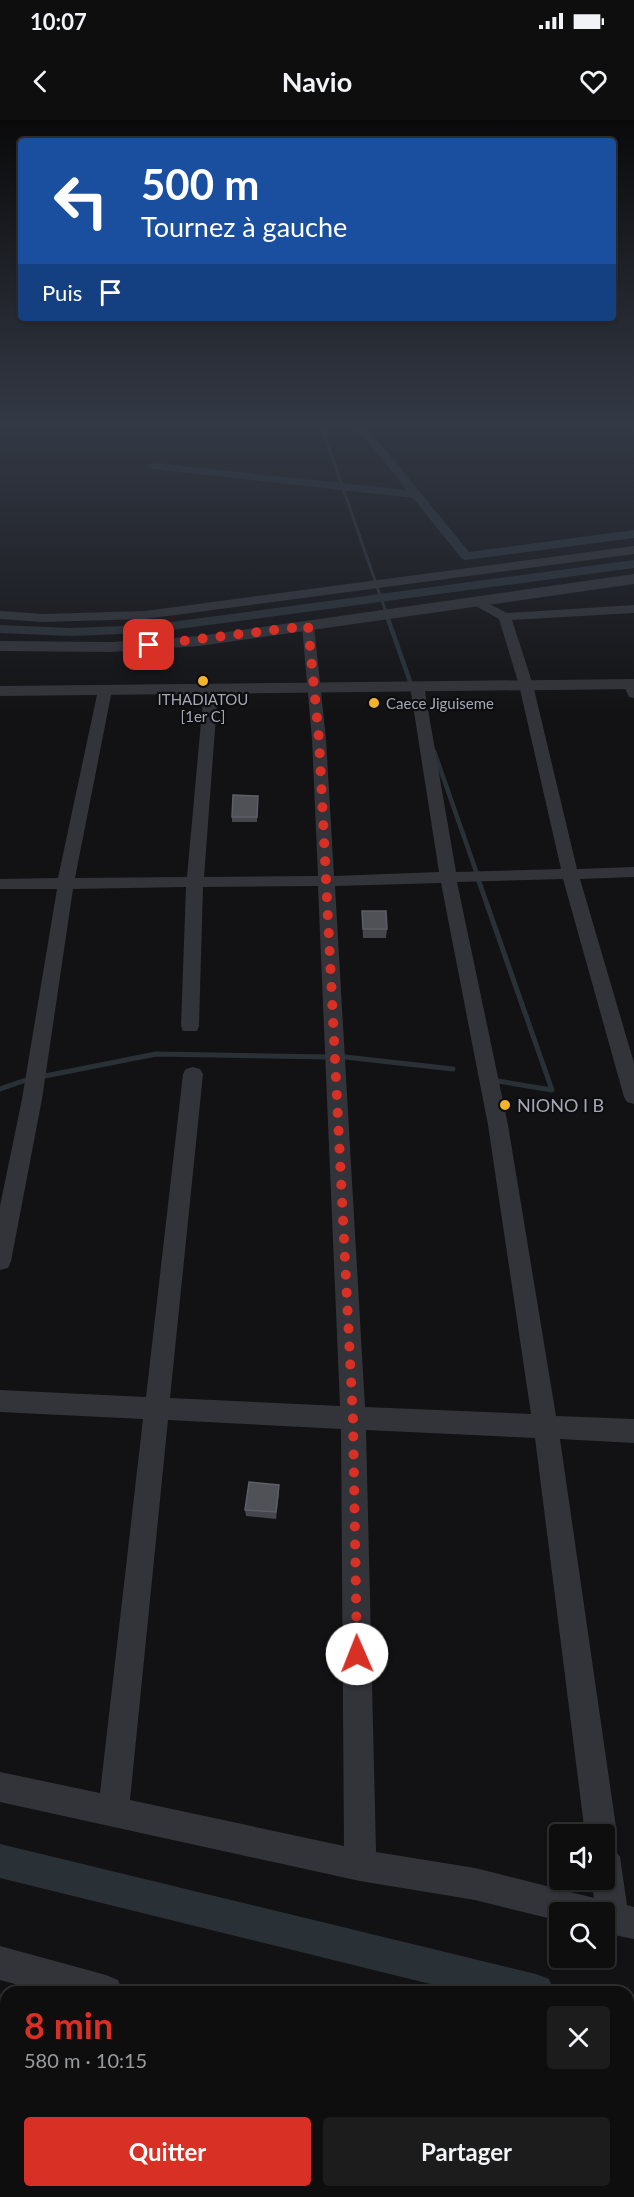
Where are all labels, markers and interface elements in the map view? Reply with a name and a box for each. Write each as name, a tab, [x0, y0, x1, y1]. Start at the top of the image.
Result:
text: 10:07	[30, 8, 87, 35]
icon: back	[24, 65, 57, 98]
text: Navio	[282, 65, 352, 98]
icon: heart	[577, 65, 610, 98]
text: 500 m	[141, 159, 259, 209]
icon: left	[42, 162, 120, 240]
text: Tournez à gauche	[141, 210, 347, 243]
icon: arrive	[94, 276, 127, 309]
text: Puis	[42, 279, 82, 306]
pin	[123, 619, 174, 670]
icon: arrive	[132, 628, 165, 661]
marker: ITHADIATOU [1er C]	[196, 674, 210, 688]
place label: ITHADIATOU [1er C]	[158, 690, 248, 725]
place label: Caece Jiguiseme	[386, 694, 494, 712]
marker: Caece Jiguiseme	[367, 696, 381, 710]
place label: NIONO I B	[517, 1094, 604, 1116]
marker: NIONO I B	[498, 1098, 512, 1112]
position arrow	[325, 1622, 389, 1686]
map controls	[549, 1824, 615, 1968]
button: sound	[549, 1824, 615, 1890]
button: search	[549, 1902, 615, 1968]
text: 8 min	[24, 2003, 113, 2047]
button: close	[547, 2006, 610, 2069]
text: 580 m · 10:15	[24, 2048, 147, 2072]
button: Quitter	[24, 2117, 311, 2186]
button: Partager	[323, 2117, 610, 2186]

